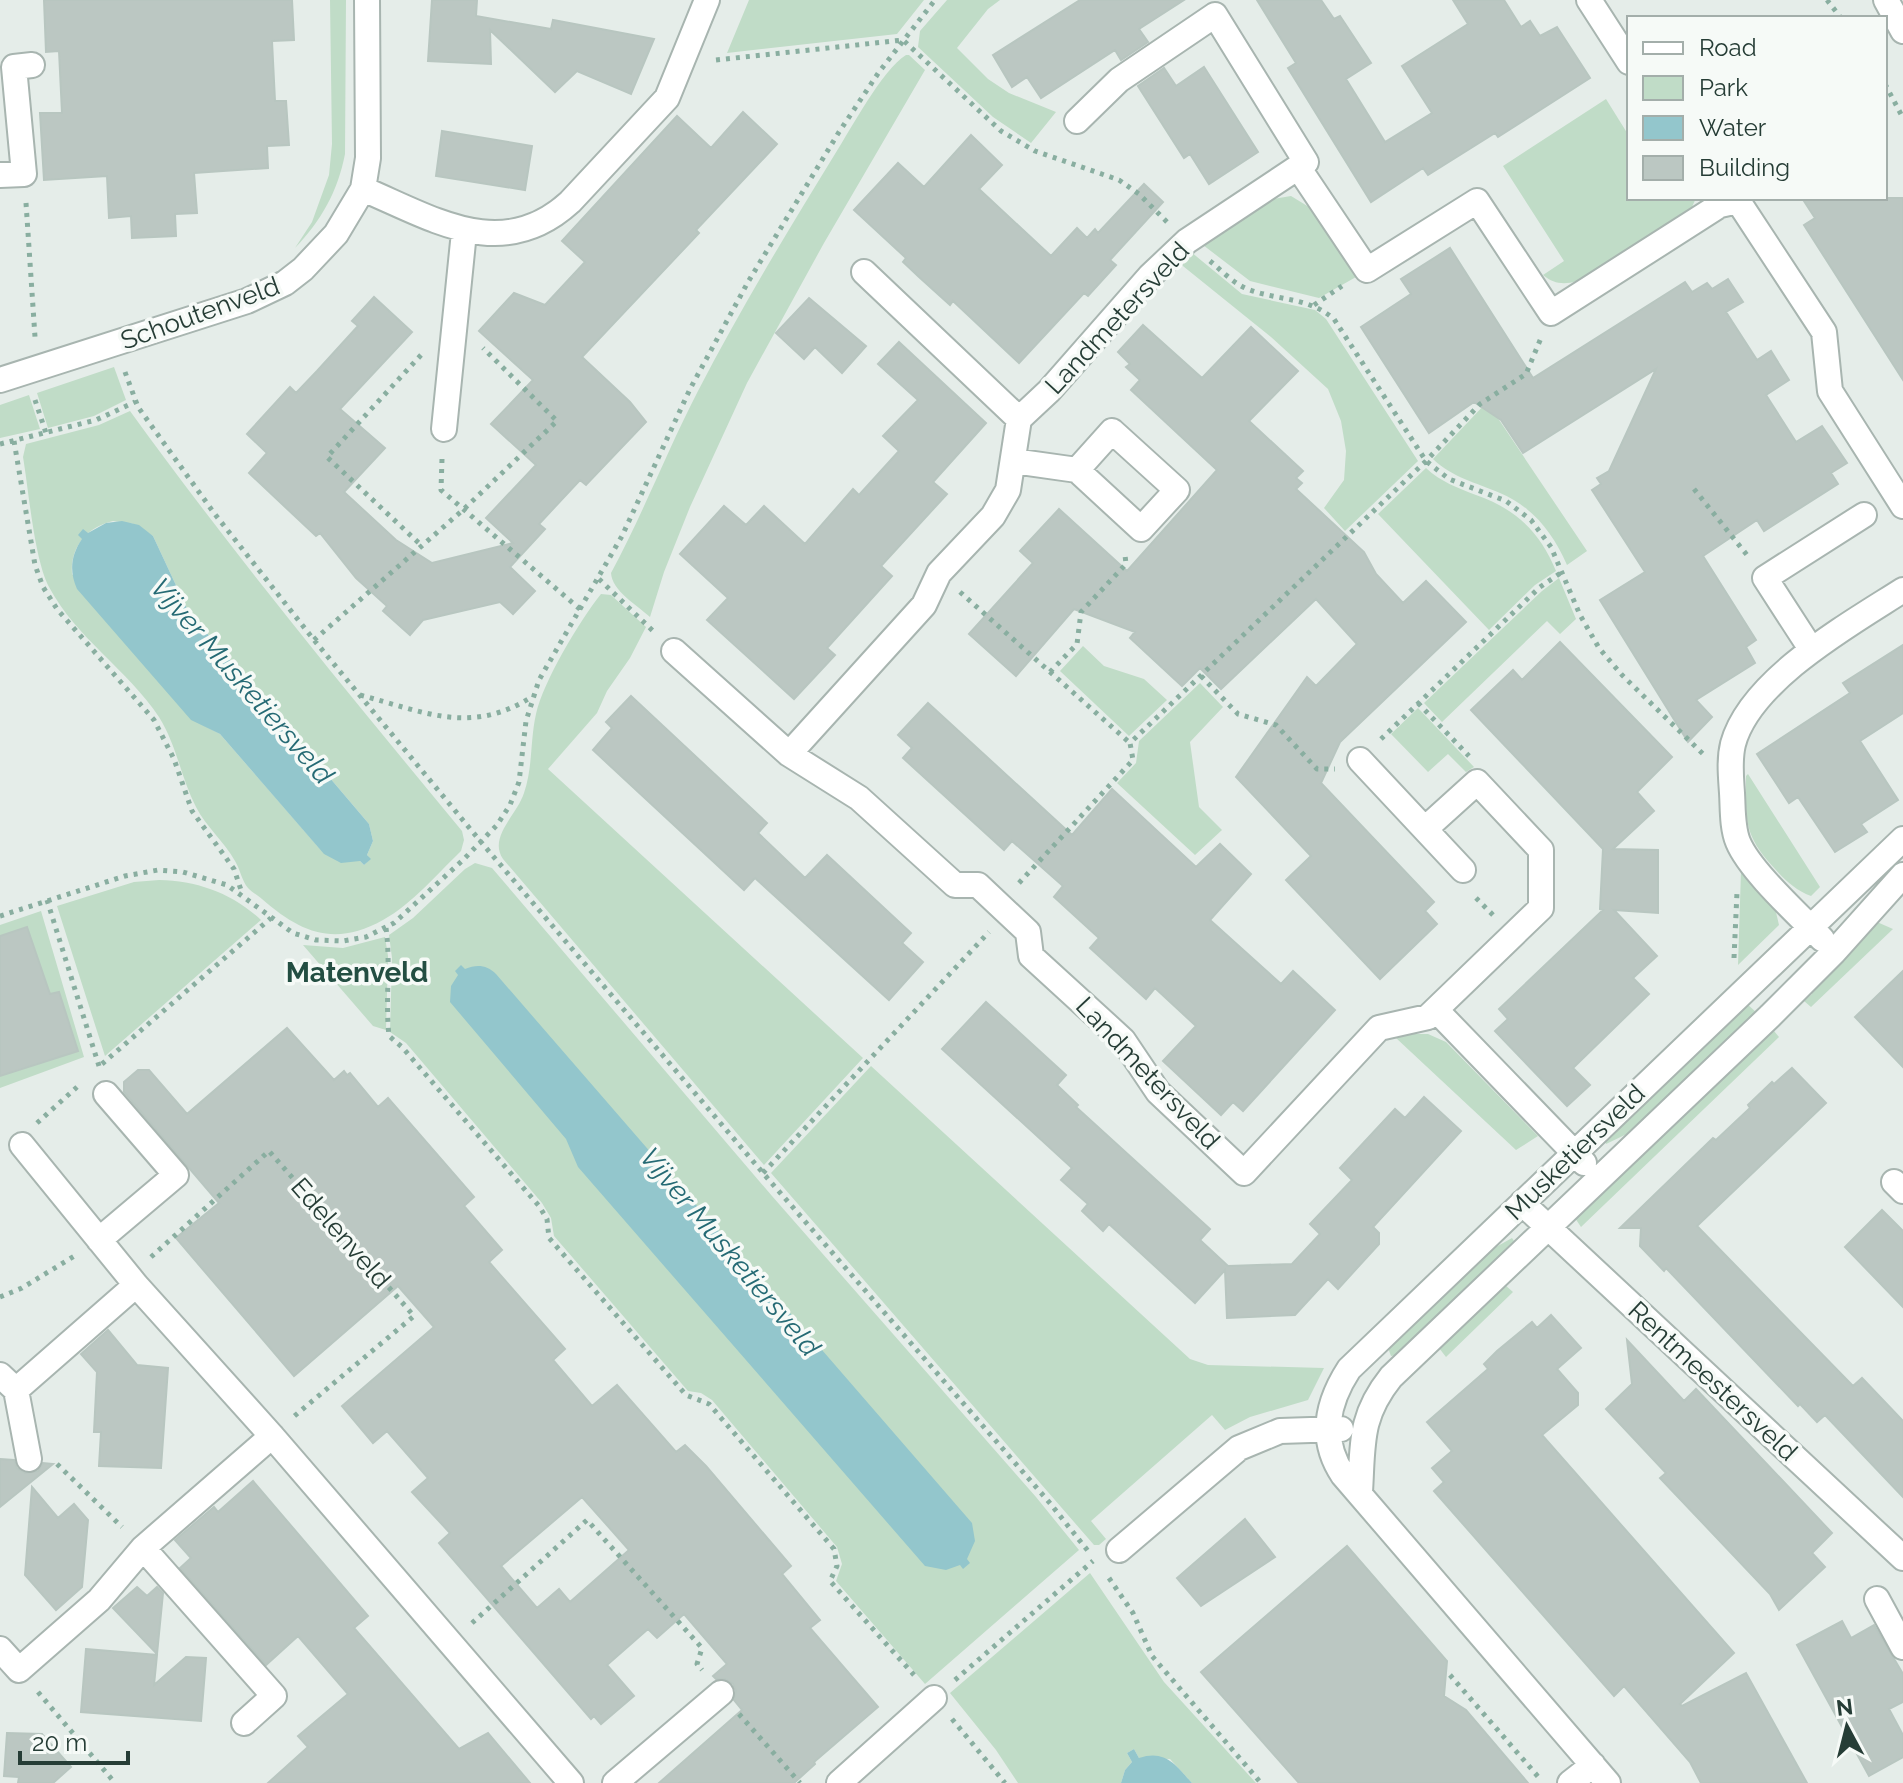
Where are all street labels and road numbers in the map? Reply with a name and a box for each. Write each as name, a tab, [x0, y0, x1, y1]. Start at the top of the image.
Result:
street label: Landmetersveld	[1039, 236, 1195, 400]
street label: Schoutenveld	[117, 270, 283, 356]
street label: Landmetersveld	[1070, 991, 1226, 1155]
street label: Musketiersveld	[1499, 1078, 1651, 1226]
street label: Edelenveld	[285, 1172, 397, 1294]
street label: Rentmeestersveld	[1622, 1295, 1804, 1467]

